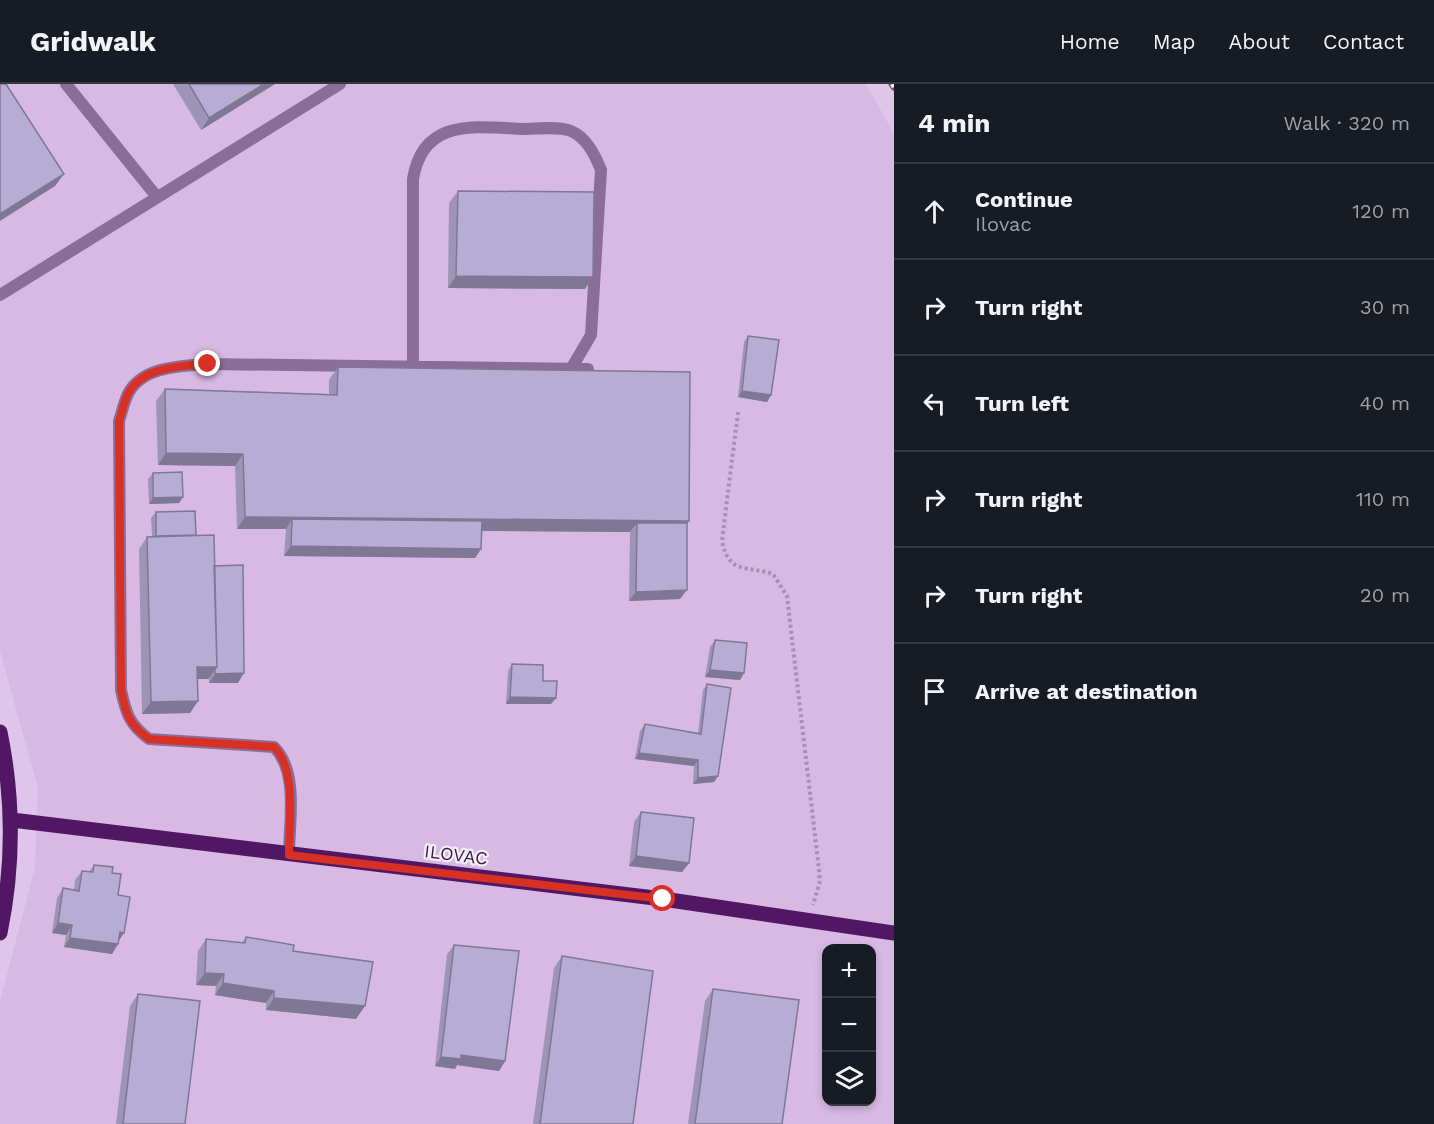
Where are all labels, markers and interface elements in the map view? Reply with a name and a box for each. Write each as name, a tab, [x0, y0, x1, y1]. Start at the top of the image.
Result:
text: Gridwalk	[30, 25, 156, 58]
text: Home	[1060, 29, 1120, 54]
text: Map	[1153, 29, 1196, 54]
text: About	[1229, 29, 1290, 54]
text: Contact	[1323, 29, 1404, 54]
text: 4 min	[918, 108, 990, 138]
text: Walk · 320 m	[1283, 111, 1410, 135]
text: Continue	[975, 187, 1073, 212]
icon: ahead	[918, 195, 951, 228]
text: 120 m	[1352, 199, 1410, 223]
text: Ilovac	[975, 212, 1032, 236]
icon: right	[918, 291, 951, 324]
text: Turn right	[975, 295, 1082, 320]
text: 30 m	[1360, 295, 1410, 319]
route end	[194, 350, 220, 376]
icon: left	[918, 387, 951, 420]
text: Turn left	[975, 391, 1069, 416]
text: 40 m	[1359, 391, 1410, 415]
icon: right	[918, 483, 951, 516]
text: Turn right	[975, 487, 1082, 512]
text: 110 m	[1356, 487, 1410, 511]
icon: right	[918, 579, 951, 612]
text: Turn right	[975, 583, 1082, 608]
text: 20 m	[1360, 583, 1410, 607]
icon: arrive	[918, 675, 951, 708]
text: Arrive at destination	[975, 679, 1198, 704]
street label: ILOVAC	[423, 840, 489, 869]
route start	[649, 885, 675, 911]
map controls	[822, 944, 876, 1106]
button: +	[822, 944, 876, 998]
button: −	[822, 998, 876, 1052]
button: layers	[822, 1052, 876, 1106]

